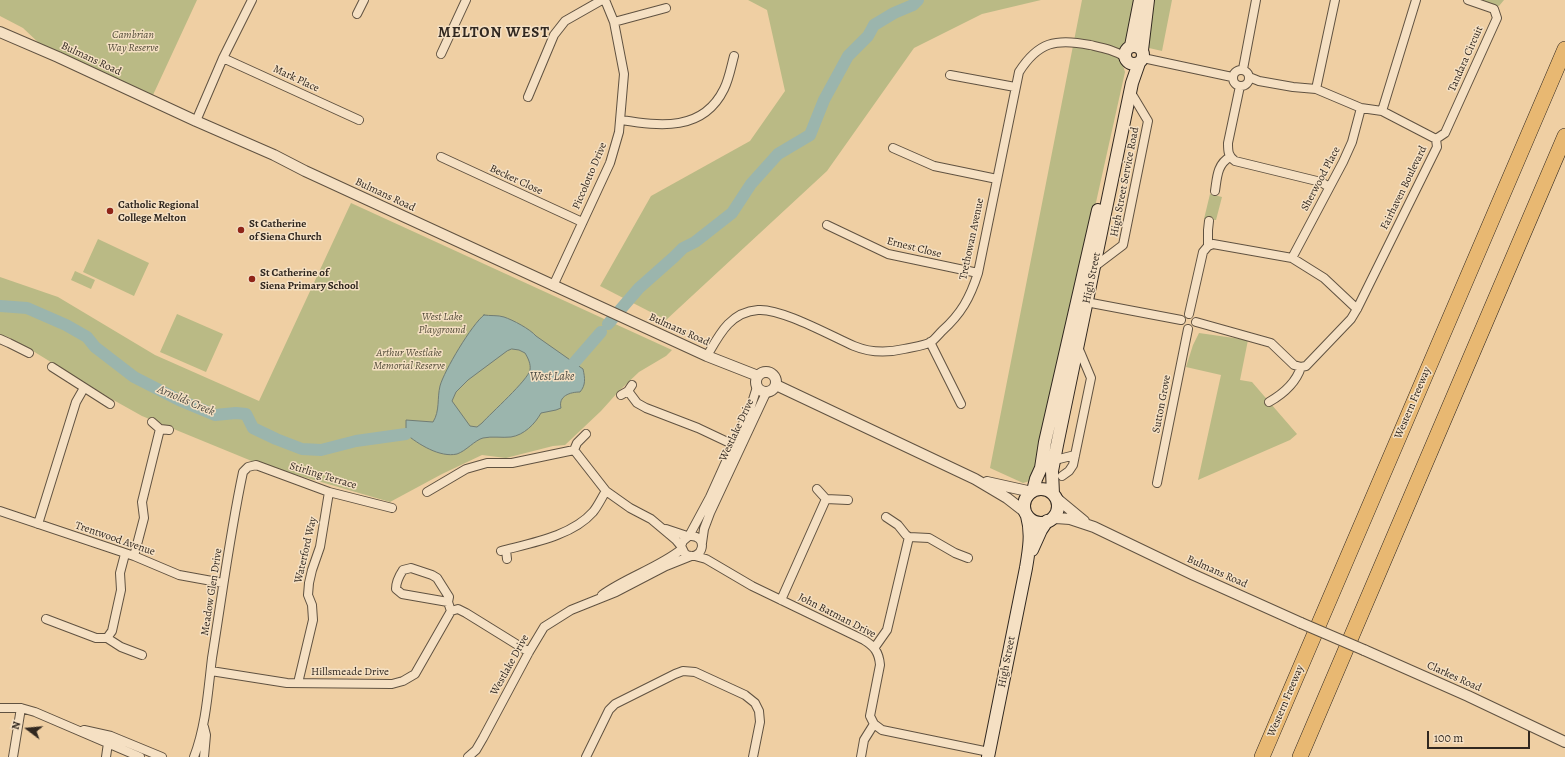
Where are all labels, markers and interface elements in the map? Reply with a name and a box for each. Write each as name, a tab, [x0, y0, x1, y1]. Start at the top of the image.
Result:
district label: MELTON WEST	[438, 24, 550, 42]
street label: Tandara Circuit	[1446, 24, 1486, 94]
park label: Cambrian Way Reserve	[108, 28, 158, 54]
street label: Bulmans Road	[59, 39, 123, 79]
street label: Mark Place	[271, 63, 321, 95]
street label: High Street Service Road	[1108, 126, 1142, 238]
street label: Piccolotto Drive	[570, 141, 610, 211]
street label: Fairhaven Boulevard	[1378, 144, 1430, 232]
street label: Sherwood Place	[1299, 145, 1343, 213]
street label: Becker Close	[487, 162, 545, 198]
street label: Bulmans Road	[353, 175, 417, 215]
street label: Trethowan Avenue	[957, 197, 987, 281]
place label: Catholic Regional College Melton	[118, 198, 199, 224]
marker: Catholic Regional College Melton	[105, 206, 115, 216]
place label: St Catherine of Siena Church	[249, 217, 322, 243]
marker: St Catherine of Siena Church	[236, 225, 246, 235]
street label: Ernest Close	[885, 235, 943, 261]
street label: High Street	[1080, 251, 1104, 305]
place label: St Catherine of Siena Primary School	[260, 266, 358, 292]
marker: St Catherine of Siena Primary School	[247, 274, 257, 284]
park label: West Lake Playground	[418, 310, 466, 336]
street label: Bulmans Road	[647, 311, 711, 349]
park label: Arthur Westlake Memorial Reserve	[373, 346, 445, 372]
street label: Western Freeway	[1392, 365, 1434, 441]
water label: West Lake	[530, 370, 574, 384]
street label: Sutton Grove	[1150, 374, 1174, 434]
water label: Arnolds Creek	[155, 382, 217, 420]
street label: Westlake Drive	[717, 397, 757, 463]
street label: Stirling Terrace	[288, 460, 358, 492]
street label: Waterford Way	[292, 516, 320, 584]
street label: Trentwood Avenue	[73, 519, 157, 559]
street label: Meadow Glen Drive	[199, 547, 225, 637]
street label: Bulmans Road	[1185, 553, 1249, 591]
street label: John Batman Drive	[796, 591, 878, 641]
street label: Westlake Drive	[488, 632, 532, 698]
street label: High Street	[996, 635, 1018, 689]
street label: Clarkes Road	[1425, 659, 1483, 695]
street label: Western Freeway	[1265, 663, 1307, 739]
street label: Hillsmeade Drive	[311, 665, 389, 679]
north arrow	[8, 709, 48, 749]
text: N	[8, 720, 24, 731]
scale bar	[1429, 723, 1532, 749]
text: 100 m	[1434, 730, 1463, 746]

